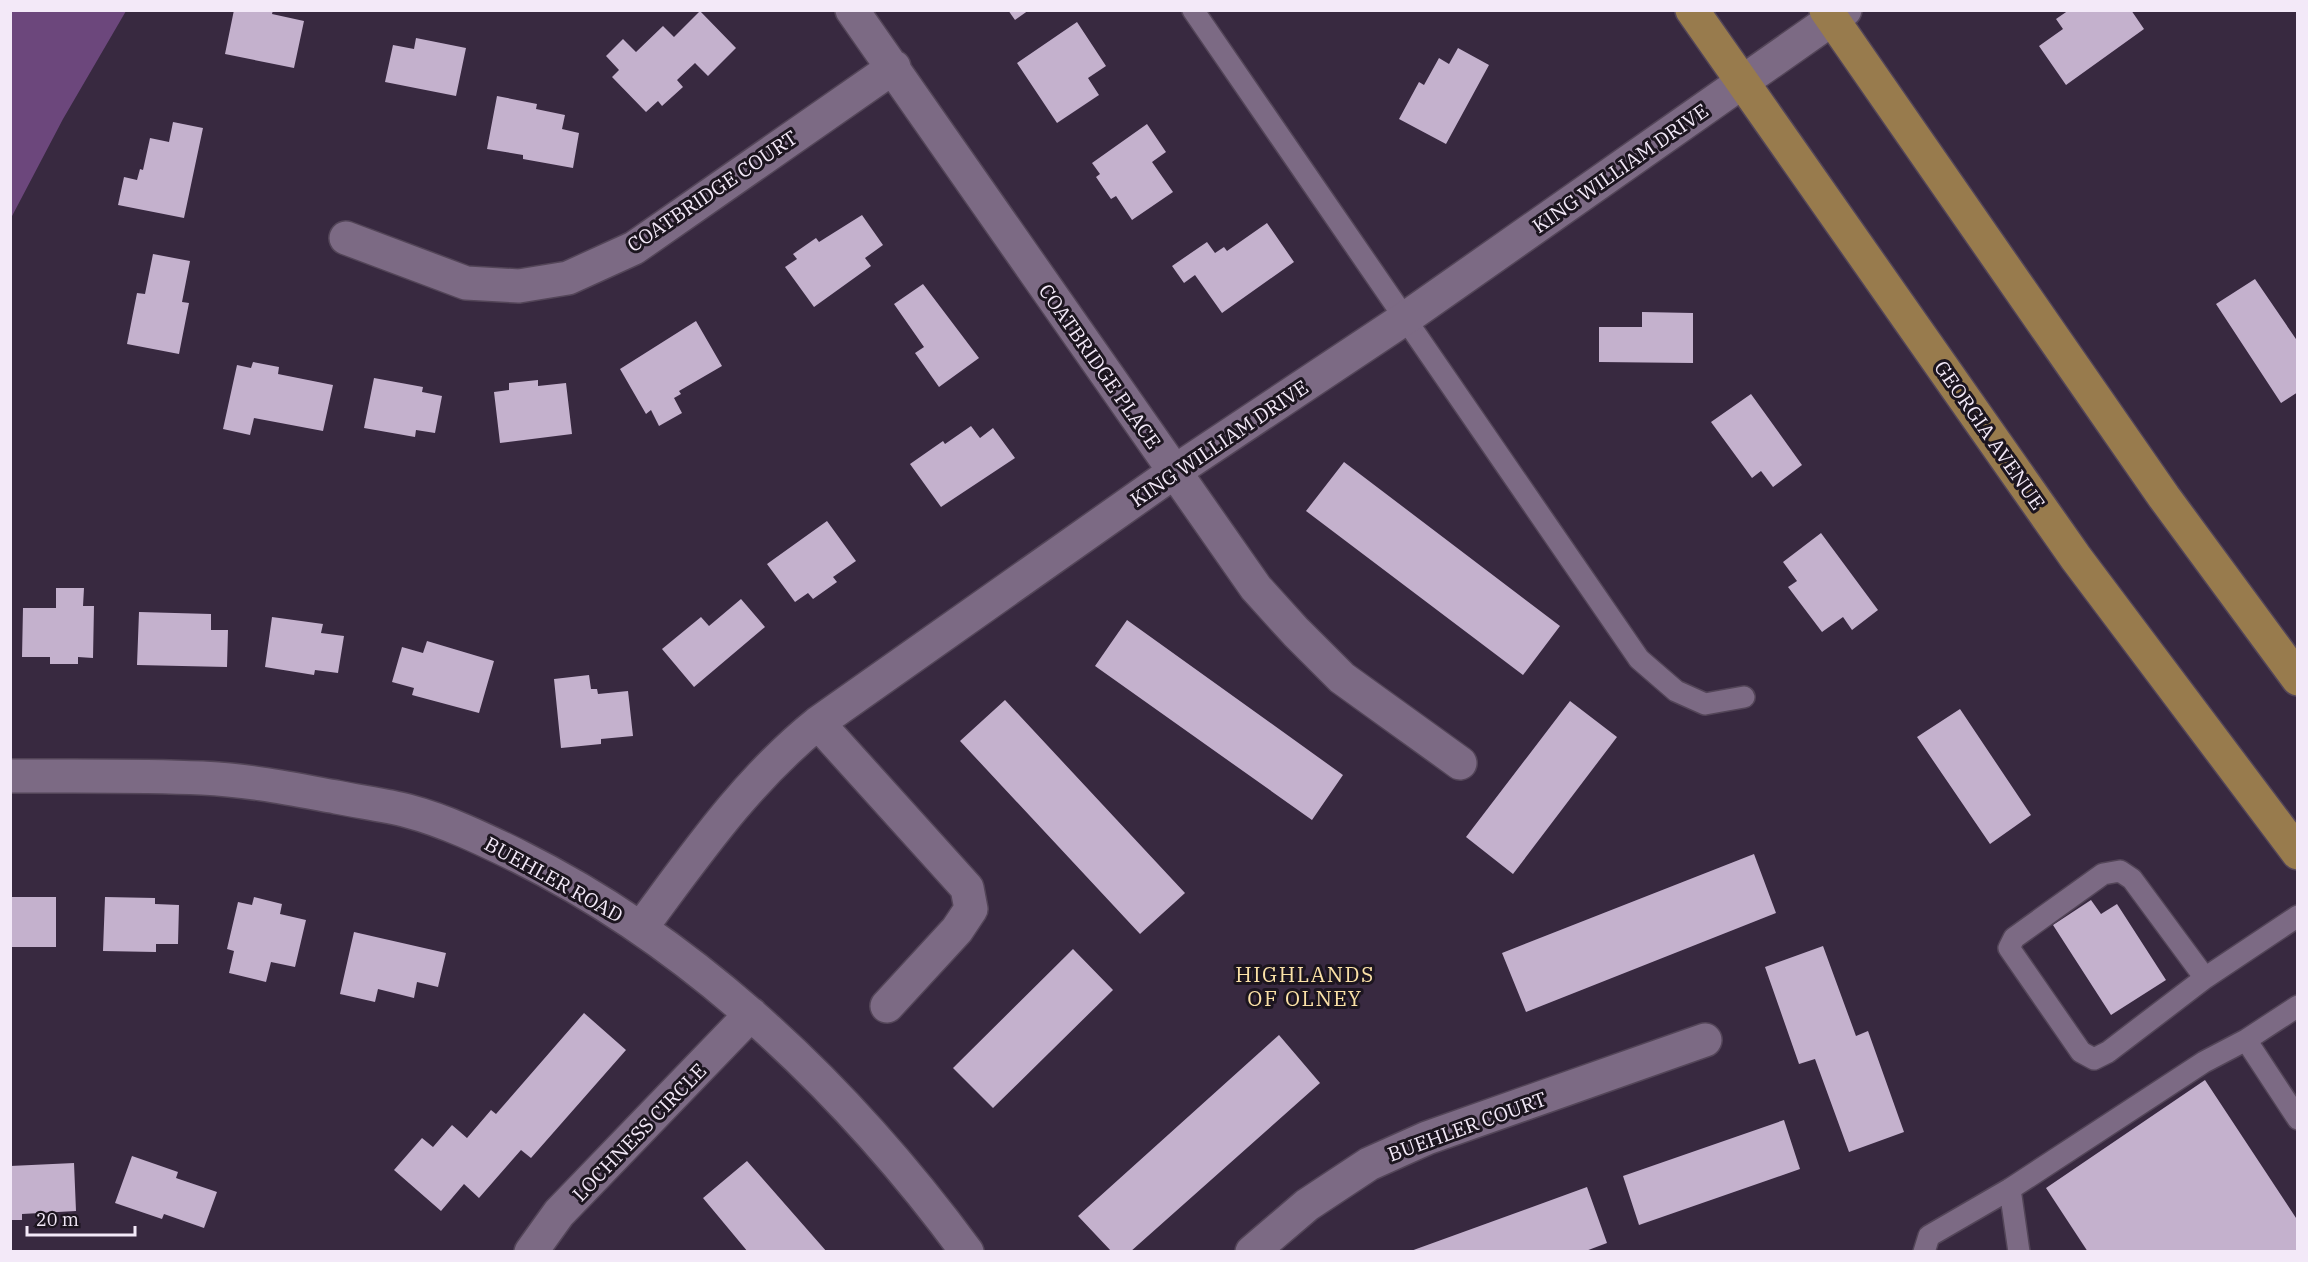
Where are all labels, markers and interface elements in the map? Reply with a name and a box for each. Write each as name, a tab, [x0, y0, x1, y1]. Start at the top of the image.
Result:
street label: KING WILLIAM DRIVE	[1527, 97, 1713, 239]
street label: COATBRIDGE COURT	[622, 124, 802, 258]
street label: COATBRIDGE PLACE	[1033, 278, 1167, 454]
street label: GEORGIA AVENUE	[1928, 355, 2052, 515]
street label: KING WILLIAM DRIVE	[1125, 373, 1313, 513]
street label: BUEHLER ROAD	[480, 830, 628, 928]
district label: HIGHLANDS OF OLNEY	[1235, 960, 1375, 1012]
street label: LOCHNESS CIRCLE	[566, 1057, 712, 1207]
street label: BUEHLER COURT	[1384, 1085, 1550, 1167]
scale bar	[27, 1199, 135, 1237]
text: 20 m	[36, 1208, 79, 1231]

